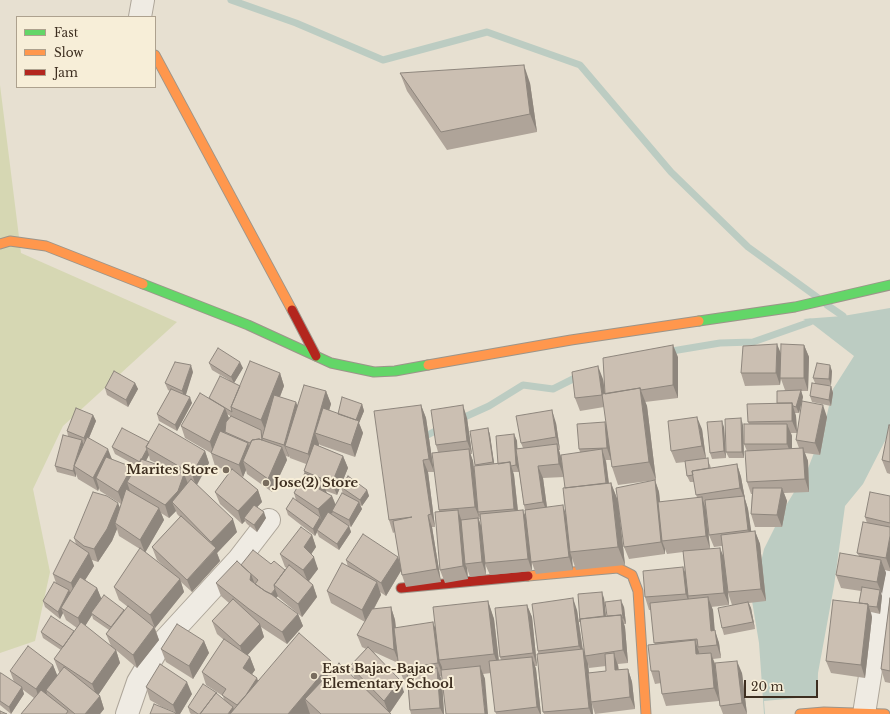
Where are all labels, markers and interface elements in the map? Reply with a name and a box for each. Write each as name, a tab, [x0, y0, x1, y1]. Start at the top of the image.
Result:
legend	[16, 16, 156, 88]
text: Fast	[54, 25, 78, 40]
text: Slow	[54, 45, 83, 60]
text: Jam	[54, 65, 78, 80]
place label: Marites Store	[126, 462, 218, 478]
marker: Marites Store	[221, 465, 231, 475]
place label: Jose(2) Store	[274, 475, 358, 491]
marker: Jose(2) Store	[261, 478, 271, 488]
place label: East Bajac-Bajac Elementary School	[322, 661, 453, 692]
marker: East Bajac-Bajac Elementary School	[309, 671, 319, 681]
scale bar	[746, 672, 820, 698]
text: 20 m	[751, 679, 783, 694]

